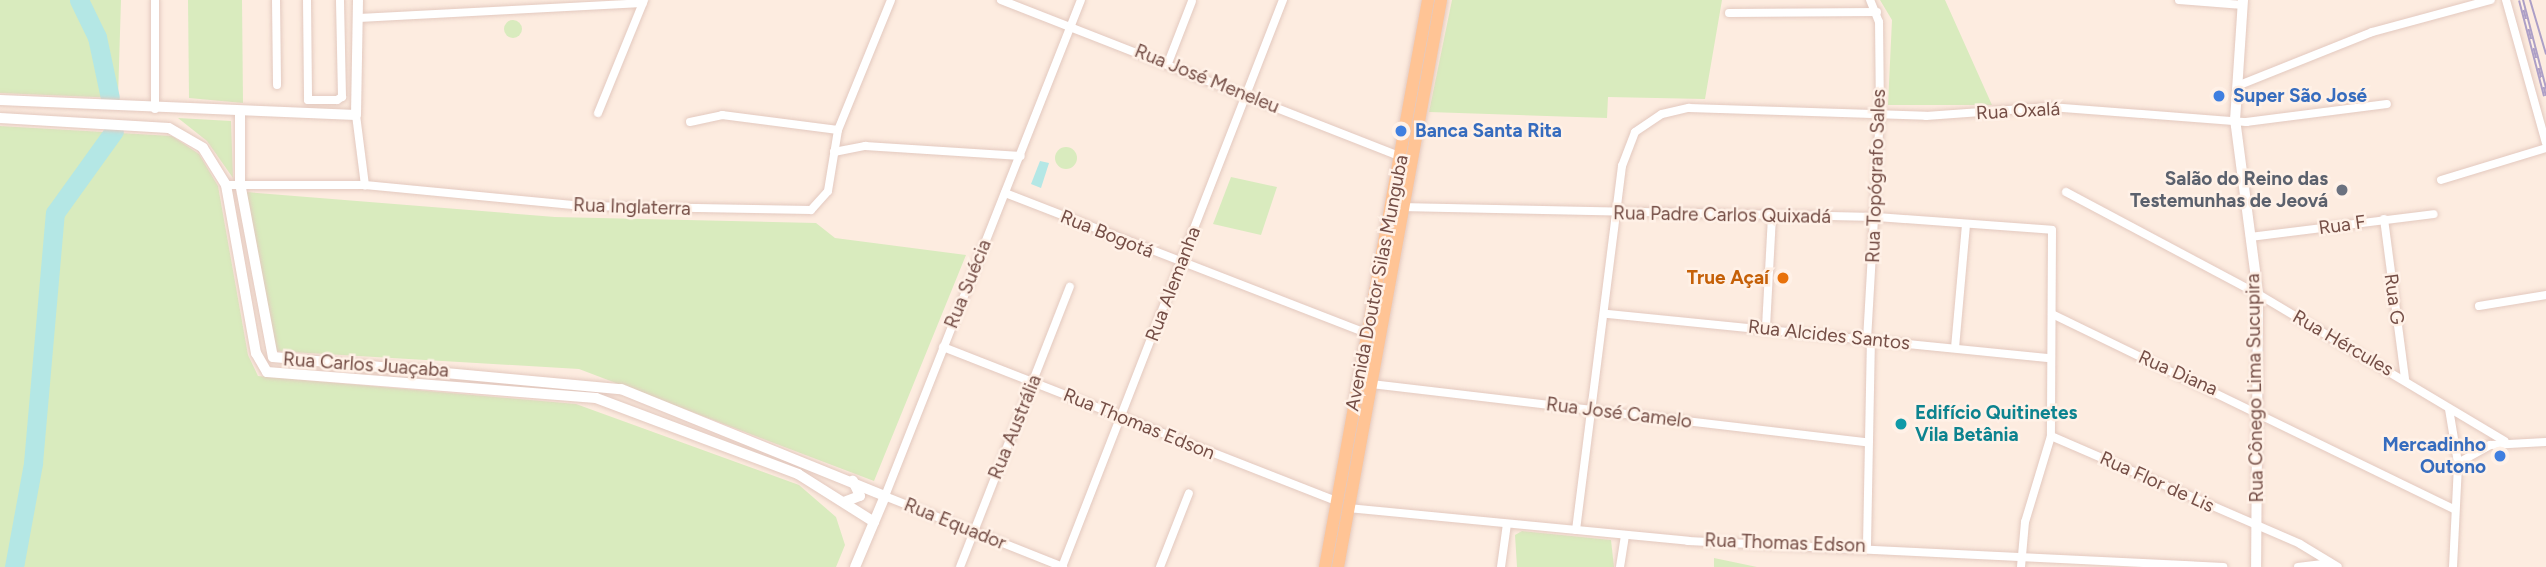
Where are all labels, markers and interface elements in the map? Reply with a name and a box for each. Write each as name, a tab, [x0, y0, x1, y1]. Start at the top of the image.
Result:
street label: Rua José Meneleu	[1131, 40, 1283, 118]
place label: Super São José	[2233, 85, 2367, 107]
marker: Super São José	[2211, 88, 2227, 104]
street label: Rua Topógrafo Sales	[1862, 89, 1890, 263]
street label: Rua Oxalá	[1975, 97, 2061, 125]
place label: Banca Santa Rita	[1415, 120, 1562, 142]
marker: Banca Santa Rita	[1393, 123, 1409, 139]
street label: Avenida Doutor Silas Munguba	[1341, 153, 1413, 413]
place label: Salão do Reino das Testemunhas de Jeová	[2130, 168, 2328, 212]
marker: Salão do Reino das Testemunhas de Jeová	[2334, 182, 2350, 198]
street label: Rua Inglaterra	[573, 194, 691, 220]
street label: Rua Padre Carlos Quixadá	[1613, 202, 1831, 228]
street label: Rua Bogotá	[1057, 205, 1157, 263]
street label: Rua F	[2317, 210, 2367, 240]
street label: Rua Alemanha	[1141, 223, 1205, 345]
street label: Rua Suécia	[940, 236, 996, 332]
place label: True Açaí	[1687, 267, 1769, 289]
marker: True Açaí	[1775, 270, 1791, 286]
street label: Rua G	[2379, 272, 2409, 326]
street label: Rua Cônego Lima Sucupira	[2242, 273, 2268, 503]
street label: Rua Hércules	[2289, 305, 2397, 381]
street label: Rua Alcides Santos	[1747, 315, 1911, 355]
street label: Rua Diana	[2135, 345, 2221, 401]
street label: Rua Carlos Juaçaba	[282, 348, 450, 382]
street label: Rua Austrália	[984, 371, 1046, 483]
street label: Rua Thomas Edson	[1060, 383, 1218, 465]
street label: Rua José Camelo	[1545, 393, 1693, 433]
place label: Edifício Quitinetes Vila Betânia	[1915, 402, 2077, 446]
marker: Edifício Quitinetes Vila Betânia	[1893, 416, 1909, 432]
place label: Mercadinho Outono	[2383, 434, 2486, 478]
street label: Rua Flor de Lis	[2096, 447, 2218, 517]
marker: Mercadinho Outono	[2492, 448, 2508, 464]
street label: Rua Equador	[901, 493, 1009, 555]
street label: Rua Thomas Edson	[1704, 529, 1866, 557]

